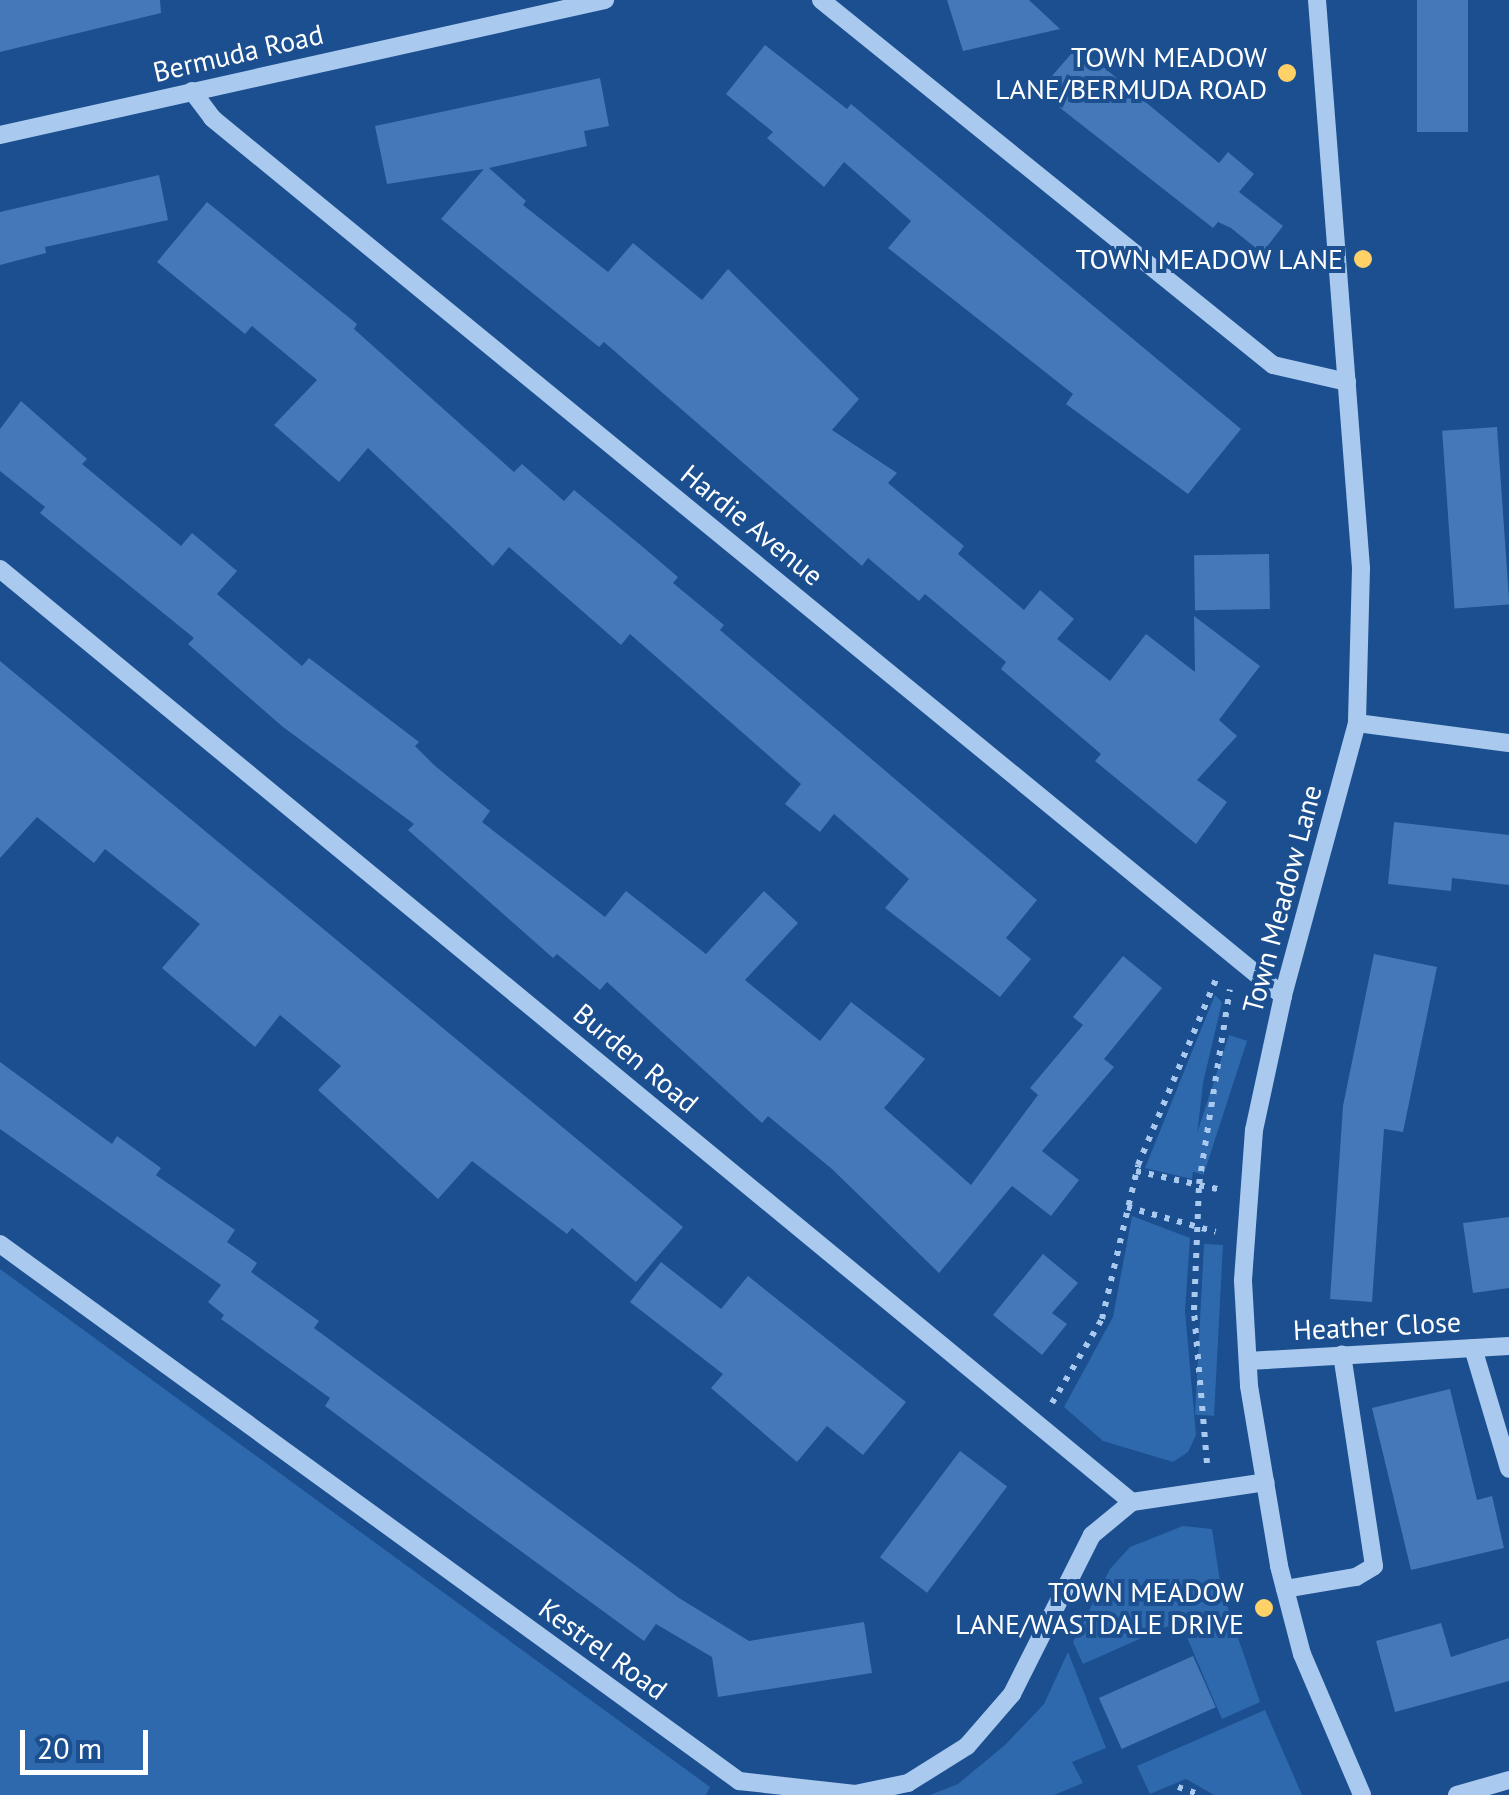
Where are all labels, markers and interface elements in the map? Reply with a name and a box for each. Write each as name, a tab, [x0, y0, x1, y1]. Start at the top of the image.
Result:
street label: Bermuda Road	[150, 17, 326, 89]
place label: TOWN MEADOW LANE/BERMUDA ROAD	[994, 40, 1267, 106]
marker: TOWN MEADOW LANE/BERMUDA ROAD	[1276, 62, 1298, 84]
place label: TOWN MEADOW LANE	[1075, 242, 1343, 276]
marker: TOWN MEADOW LANE	[1352, 248, 1374, 270]
street label: Hardie Avenue	[674, 457, 830, 593]
street label: Town Meadow Lane	[1235, 781, 1329, 1017]
street label: Burden Road	[567, 996, 705, 1120]
street label: Heather Close	[1292, 1305, 1462, 1347]
place label: TOWN MEADOW LANE/WASTDALE DRIVE	[955, 1575, 1244, 1641]
street label: Kestrel Road	[532, 1591, 674, 1707]
marker: TOWN MEADOW LANE/WASTDALE DRIVE	[1253, 1597, 1275, 1619]
scale bar	[25, 1710, 152, 1772]
text: 20 m	[37, 1728, 102, 1767]

